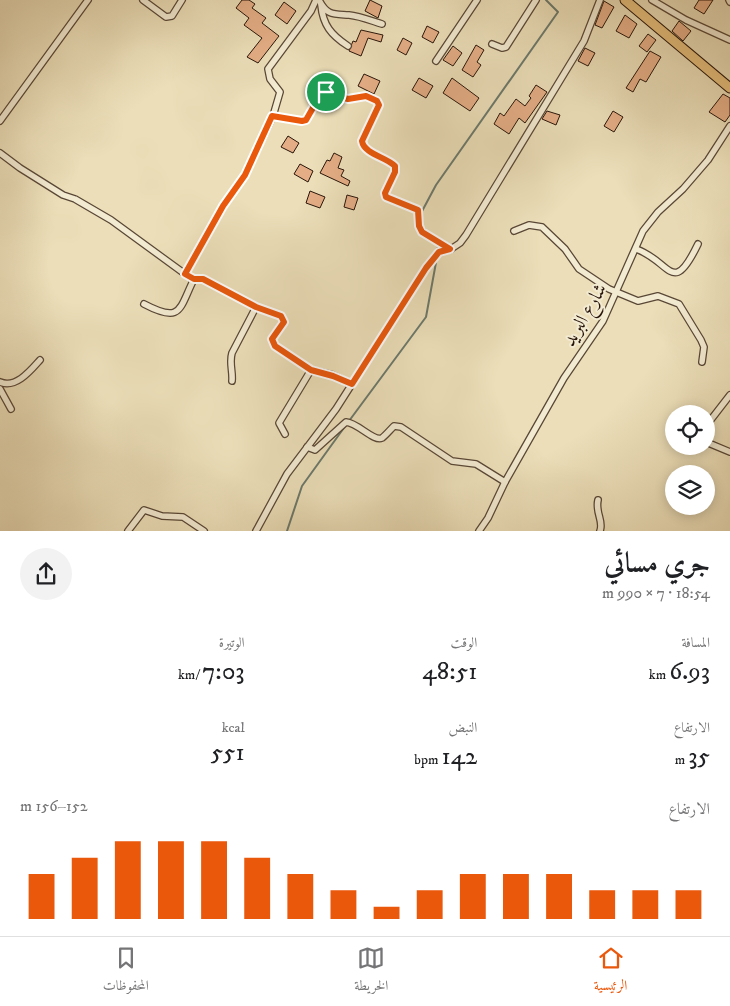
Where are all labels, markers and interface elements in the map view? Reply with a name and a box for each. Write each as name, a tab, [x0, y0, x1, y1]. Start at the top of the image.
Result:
pin	[305, 71, 347, 113]
icon: arrive	[312, 78, 340, 106]
street label: شارع البريد	[558, 279, 615, 352]
map controls	[665, 405, 715, 515]
button: locate	[665, 405, 715, 455]
button: layers	[665, 465, 715, 515]
text: جري مسائي	[604, 546, 710, 581]
button: share	[20, 548, 72, 600]
text: 18:54 · 7 × 990 m	[602, 583, 710, 603]
text: الوتيرة	[219, 634, 245, 652]
text: الوقت	[451, 634, 477, 652]
text: المسافة	[681, 634, 710, 652]
text: 7:03	[202, 656, 245, 687]
text: 48:51	[422, 656, 477, 687]
text: 6.93	[669, 656, 710, 687]
text: /km	[178, 666, 202, 684]
text: km	[649, 666, 669, 684]
text: kcal	[222, 719, 245, 737]
text: النبض	[448, 719, 477, 737]
text: الارتفاع	[674, 719, 710, 737]
text: 551	[211, 737, 245, 768]
text: 142	[441, 741, 477, 772]
text: 35	[688, 741, 710, 772]
text: bpm	[414, 751, 441, 769]
text: m	[675, 751, 688, 769]
text: 152–156 m	[20, 796, 88, 816]
text: الارتفاع	[668, 799, 710, 819]
tab: المحفوظات	[103, 944, 149, 999]
tab: الخريطة	[354, 944, 388, 999]
tab: الرئيسية	[594, 944, 627, 999]

